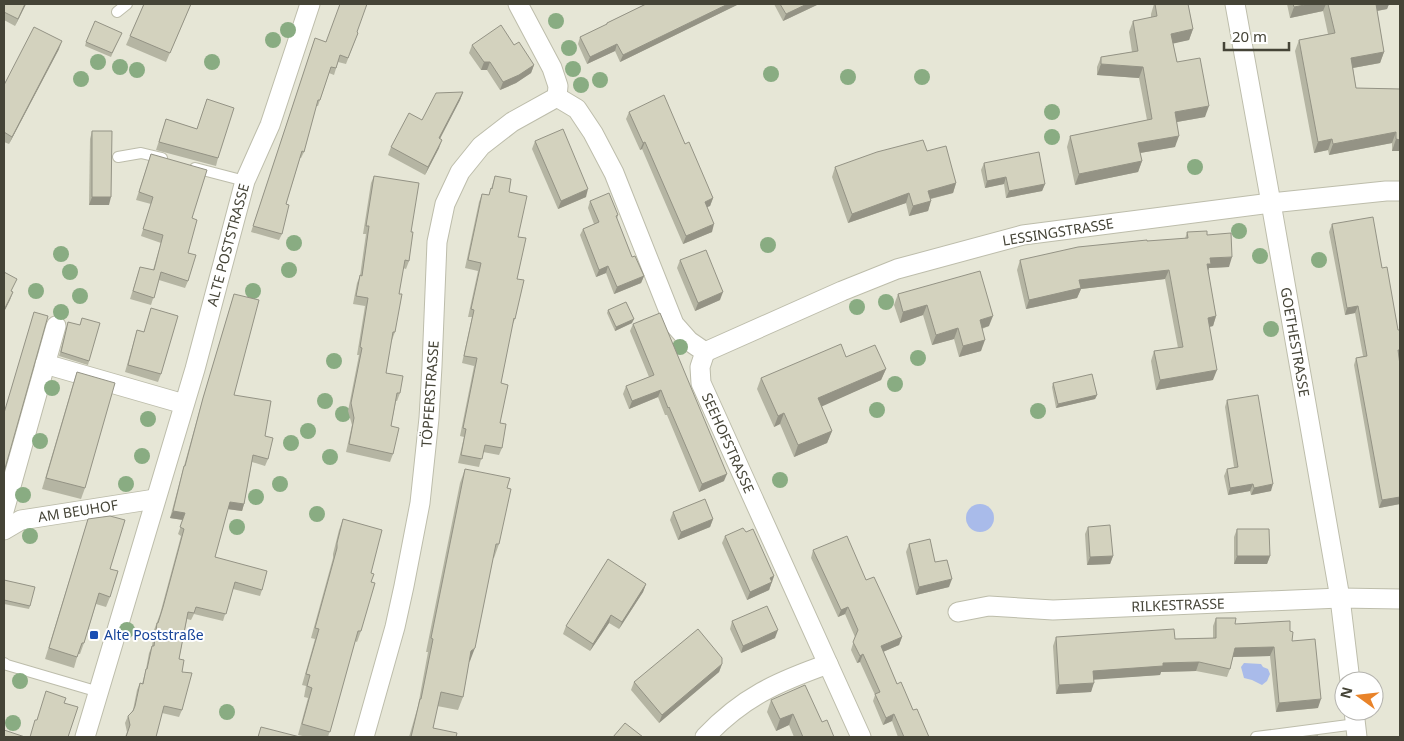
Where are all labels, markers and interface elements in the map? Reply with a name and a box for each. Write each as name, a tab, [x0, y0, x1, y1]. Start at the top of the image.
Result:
scale bar	[1224, 20, 1289, 52]
text: 20 m	[1232, 26, 1267, 46]
street label: ALTE POSTSTRASSE	[202, 181, 253, 308]
street label: LESSINGSTRASSE	[1001, 213, 1115, 250]
street label: GOETHESTRASSE	[1276, 286, 1314, 398]
street label: TÖPFERSTRASSE	[416, 340, 443, 448]
street label: SEEHOFSTRASSE	[698, 390, 759, 496]
street label: AM BEUHOF	[36, 495, 119, 526]
street label: RILKESTRASSE	[1131, 593, 1225, 616]
place label: Alte Poststraße	[104, 625, 204, 644]
marker: Alte Poststraße	[88, 629, 100, 641]
north arrow	[1334, 671, 1384, 721]
text: N	[1335, 685, 1357, 700]

